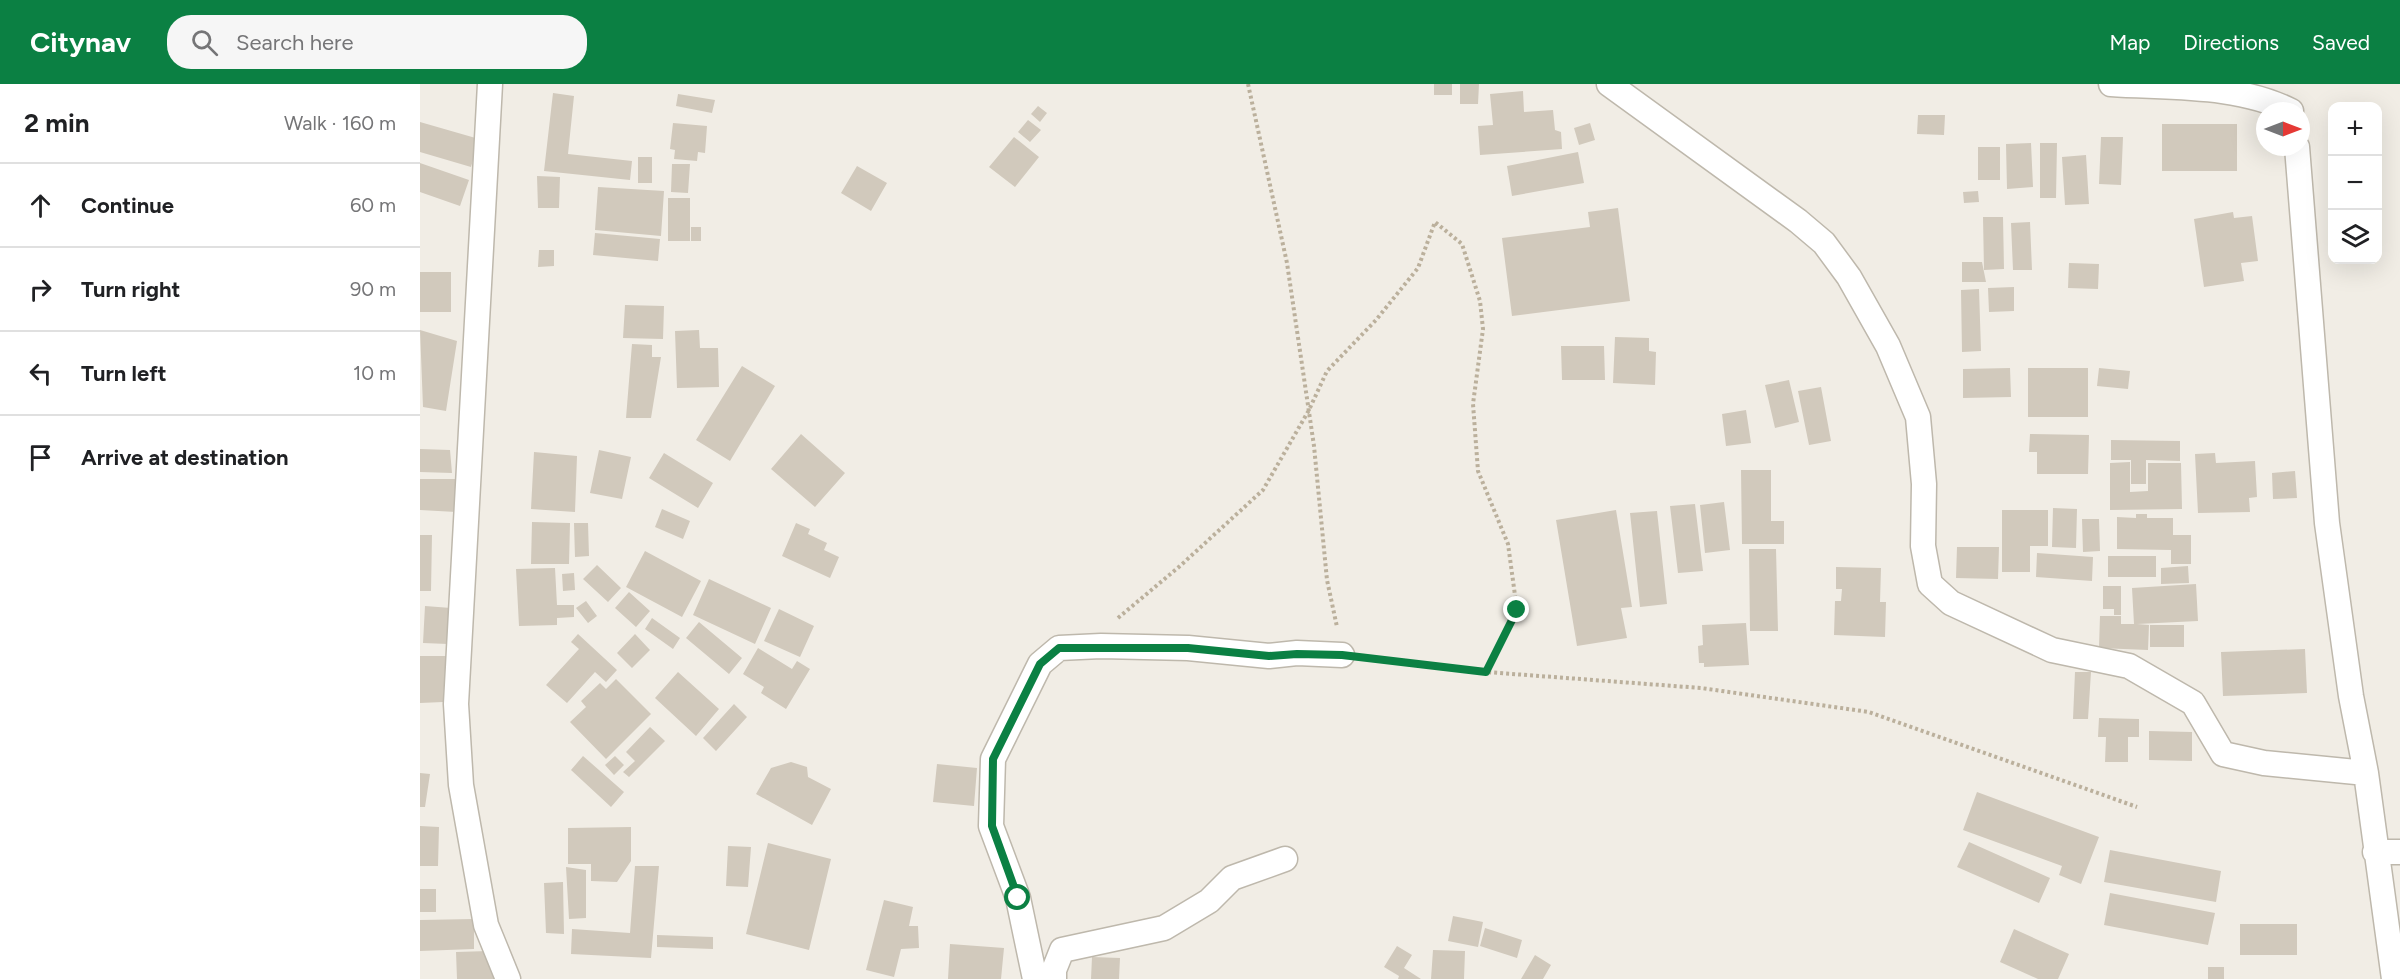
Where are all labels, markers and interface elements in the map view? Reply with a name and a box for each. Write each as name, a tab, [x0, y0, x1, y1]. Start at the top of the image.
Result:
search box	[167, 15, 587, 69]
text: Citynav	[30, 25, 131, 59]
icon: search	[188, 26, 221, 59]
text: Search here	[236, 29, 354, 56]
text: Map	[2109, 30, 2150, 55]
text: Directions	[2183, 30, 2279, 55]
text: Saved	[2312, 30, 2370, 55]
north arrow	[2256, 102, 2310, 156]
map controls	[2328, 102, 2382, 264]
button: +	[2328, 102, 2382, 156]
text: 2 min	[24, 107, 90, 139]
text: Walk · 160 m	[284, 111, 396, 135]
button: −	[2328, 156, 2382, 210]
icon: ahead	[24, 189, 57, 222]
text: Continue	[81, 192, 174, 219]
text: 60 m	[350, 193, 396, 217]
button: layers	[2328, 210, 2382, 264]
icon: right	[24, 273, 57, 306]
text: Turn right	[81, 276, 180, 303]
text: 90 m	[350, 277, 396, 301]
icon: left	[24, 357, 57, 390]
text: Turn left	[81, 360, 167, 387]
text: 10 m	[353, 361, 396, 385]
icon: arrive	[24, 441, 57, 474]
text: Arrive at destination	[81, 444, 289, 471]
route end	[1503, 596, 1529, 622]
route start	[1004, 884, 1030, 910]

